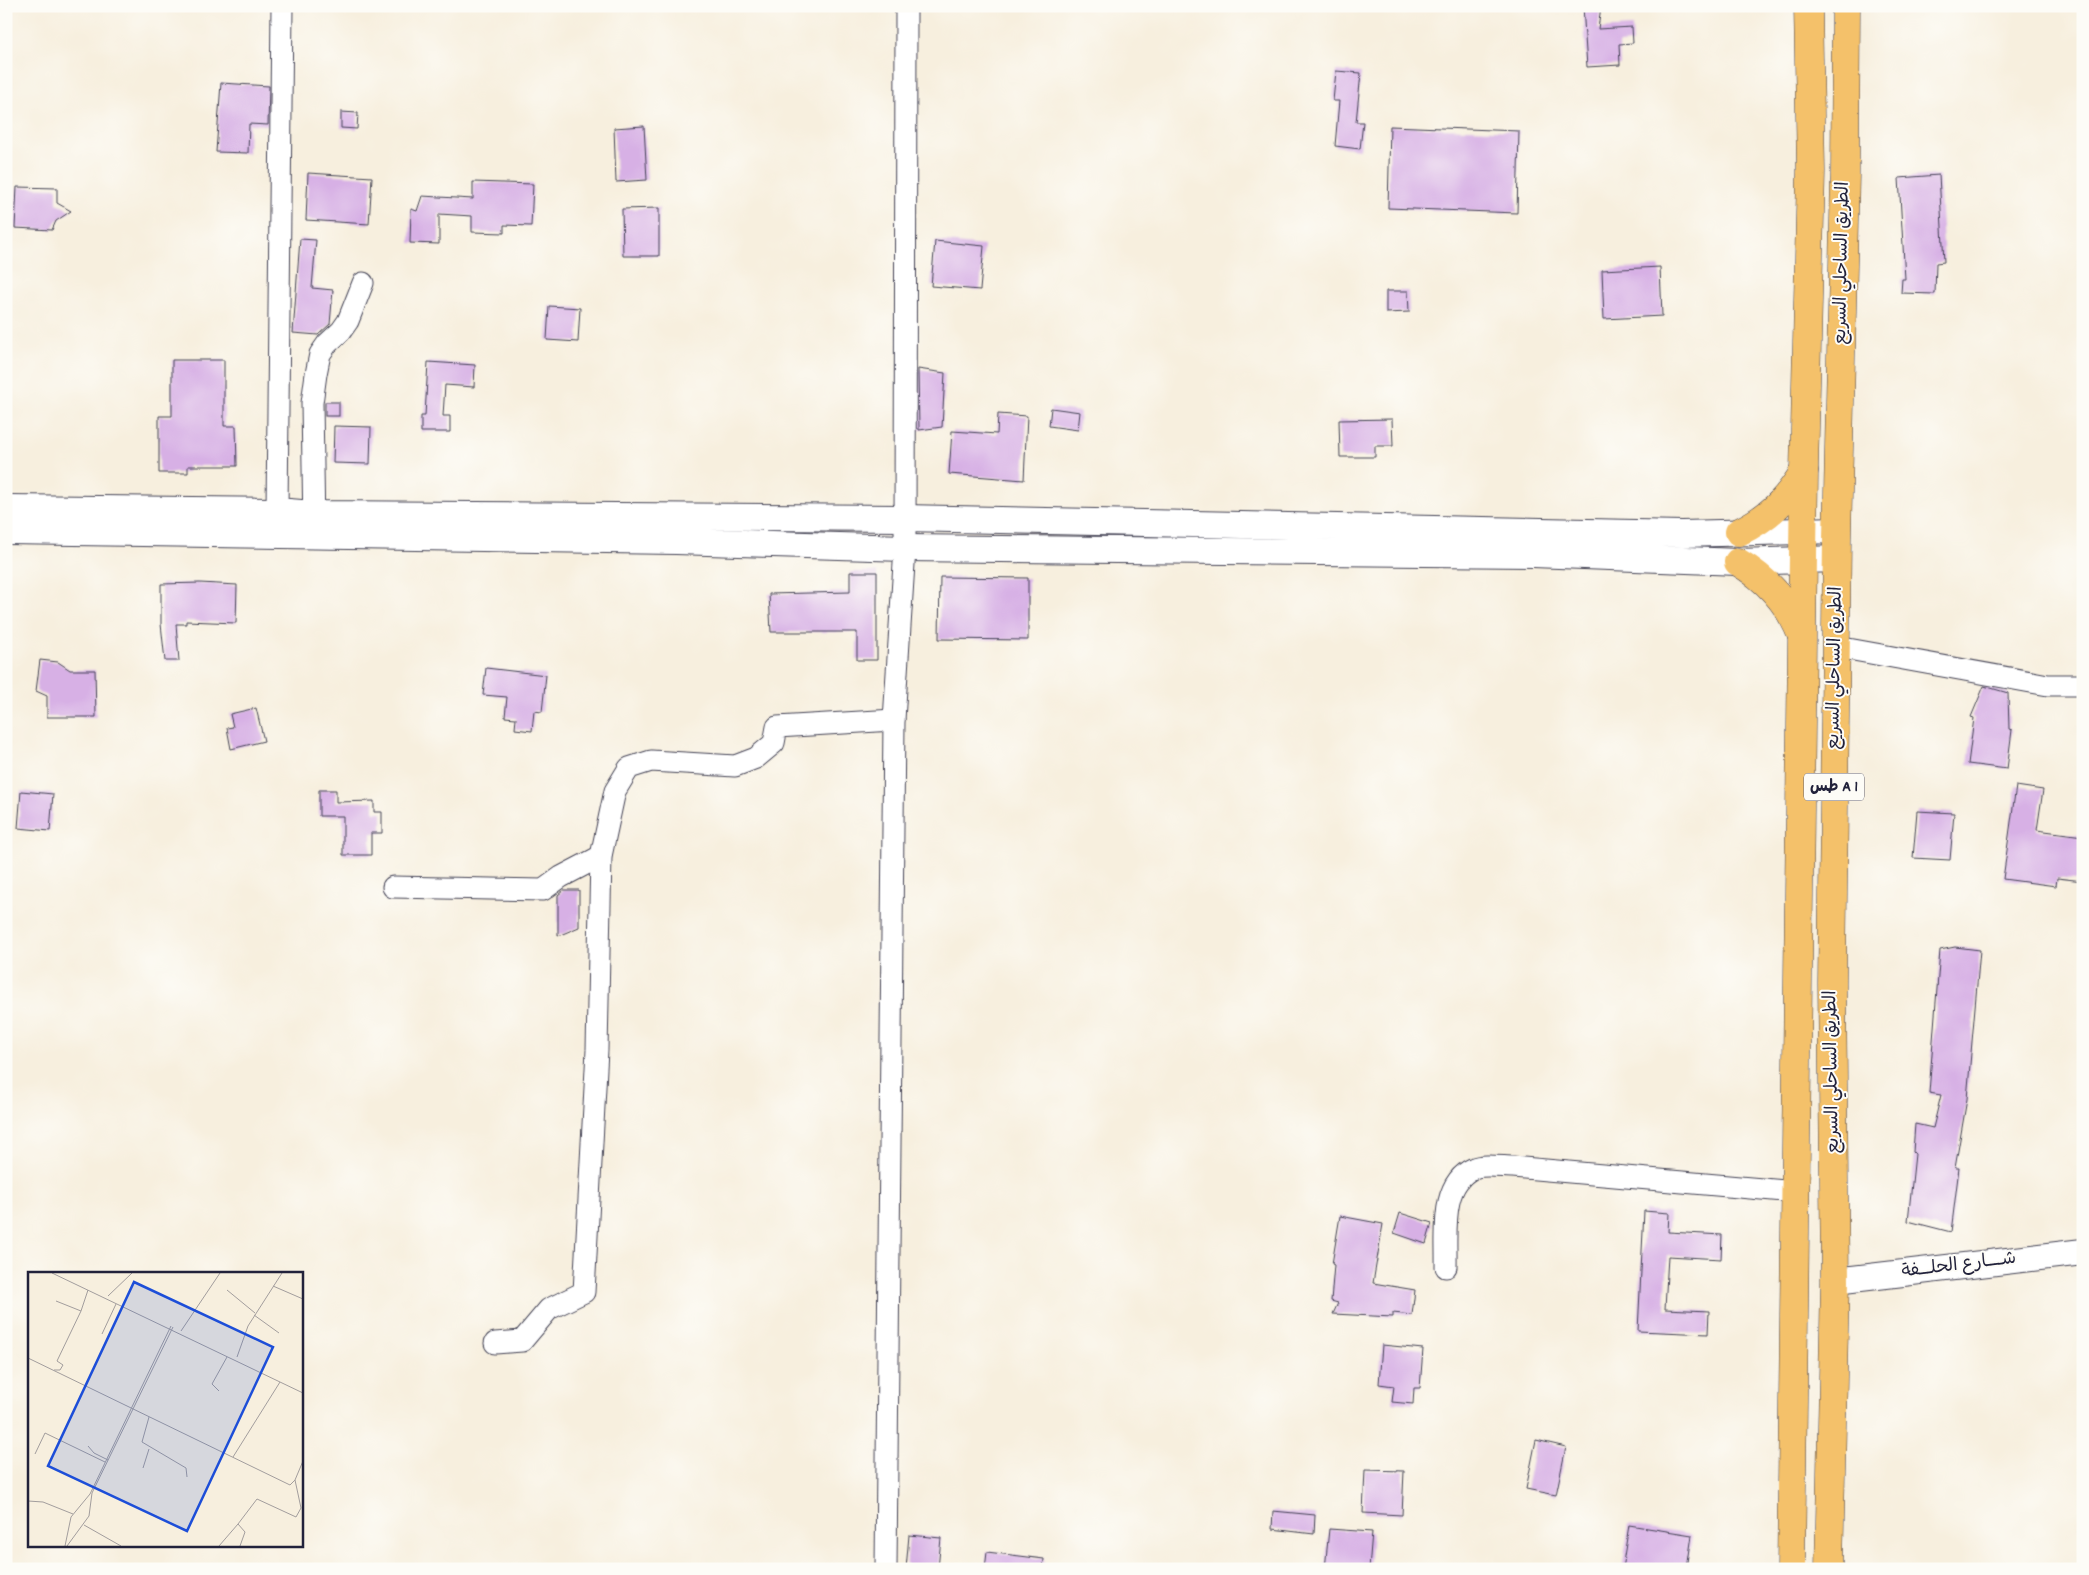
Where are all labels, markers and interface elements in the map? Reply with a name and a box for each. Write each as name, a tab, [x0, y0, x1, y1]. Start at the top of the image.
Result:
street label: الطريق الساحلي السريع	[1829, 181, 1858, 345]
street label: الطريق الساحلي السريع	[1822, 586, 1851, 750]
road number: طس A 1	[1804, 774, 1864, 800]
street label: الطريق الساحلي السريع	[1819, 990, 1848, 1154]
street label: شــــارع الحلـــفة	[1900, 1247, 2018, 1285]
inset map	[28, 1272, 302, 1548]

